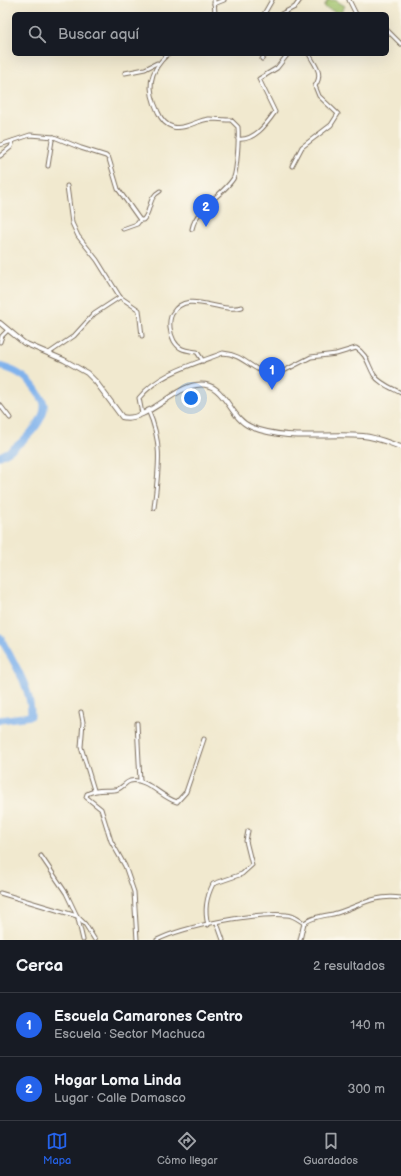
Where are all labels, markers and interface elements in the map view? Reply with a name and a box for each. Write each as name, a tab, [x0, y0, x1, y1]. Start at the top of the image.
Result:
search box	[12, 12, 389, 56]
icon: search	[26, 23, 48, 45]
text: Buscar aquí	[58, 25, 139, 44]
pin: 2	[193, 194, 219, 227]
pin: 1	[259, 357, 285, 390]
your location	[181, 388, 201, 408]
text: Cerca	[16, 956, 63, 976]
text: 2 resultados	[313, 958, 385, 974]
text: Escuela Camarones Centro	[54, 1007, 243, 1026]
text: 1	[26, 1017, 32, 1033]
text: 140 m	[350, 1017, 385, 1033]
text: Escuela · Sector Machuca	[54, 1026, 205, 1042]
text: Hogar Loma Linda	[54, 1071, 181, 1090]
text: 2	[25, 1081, 33, 1097]
text: 300 m	[347, 1081, 385, 1097]
text: Lugar · Calle Damasco	[54, 1090, 186, 1106]
tab: Mapa	[43, 1130, 71, 1167]
tab: Cómo llegar	[157, 1130, 217, 1167]
tab: Guardados	[303, 1130, 358, 1167]

